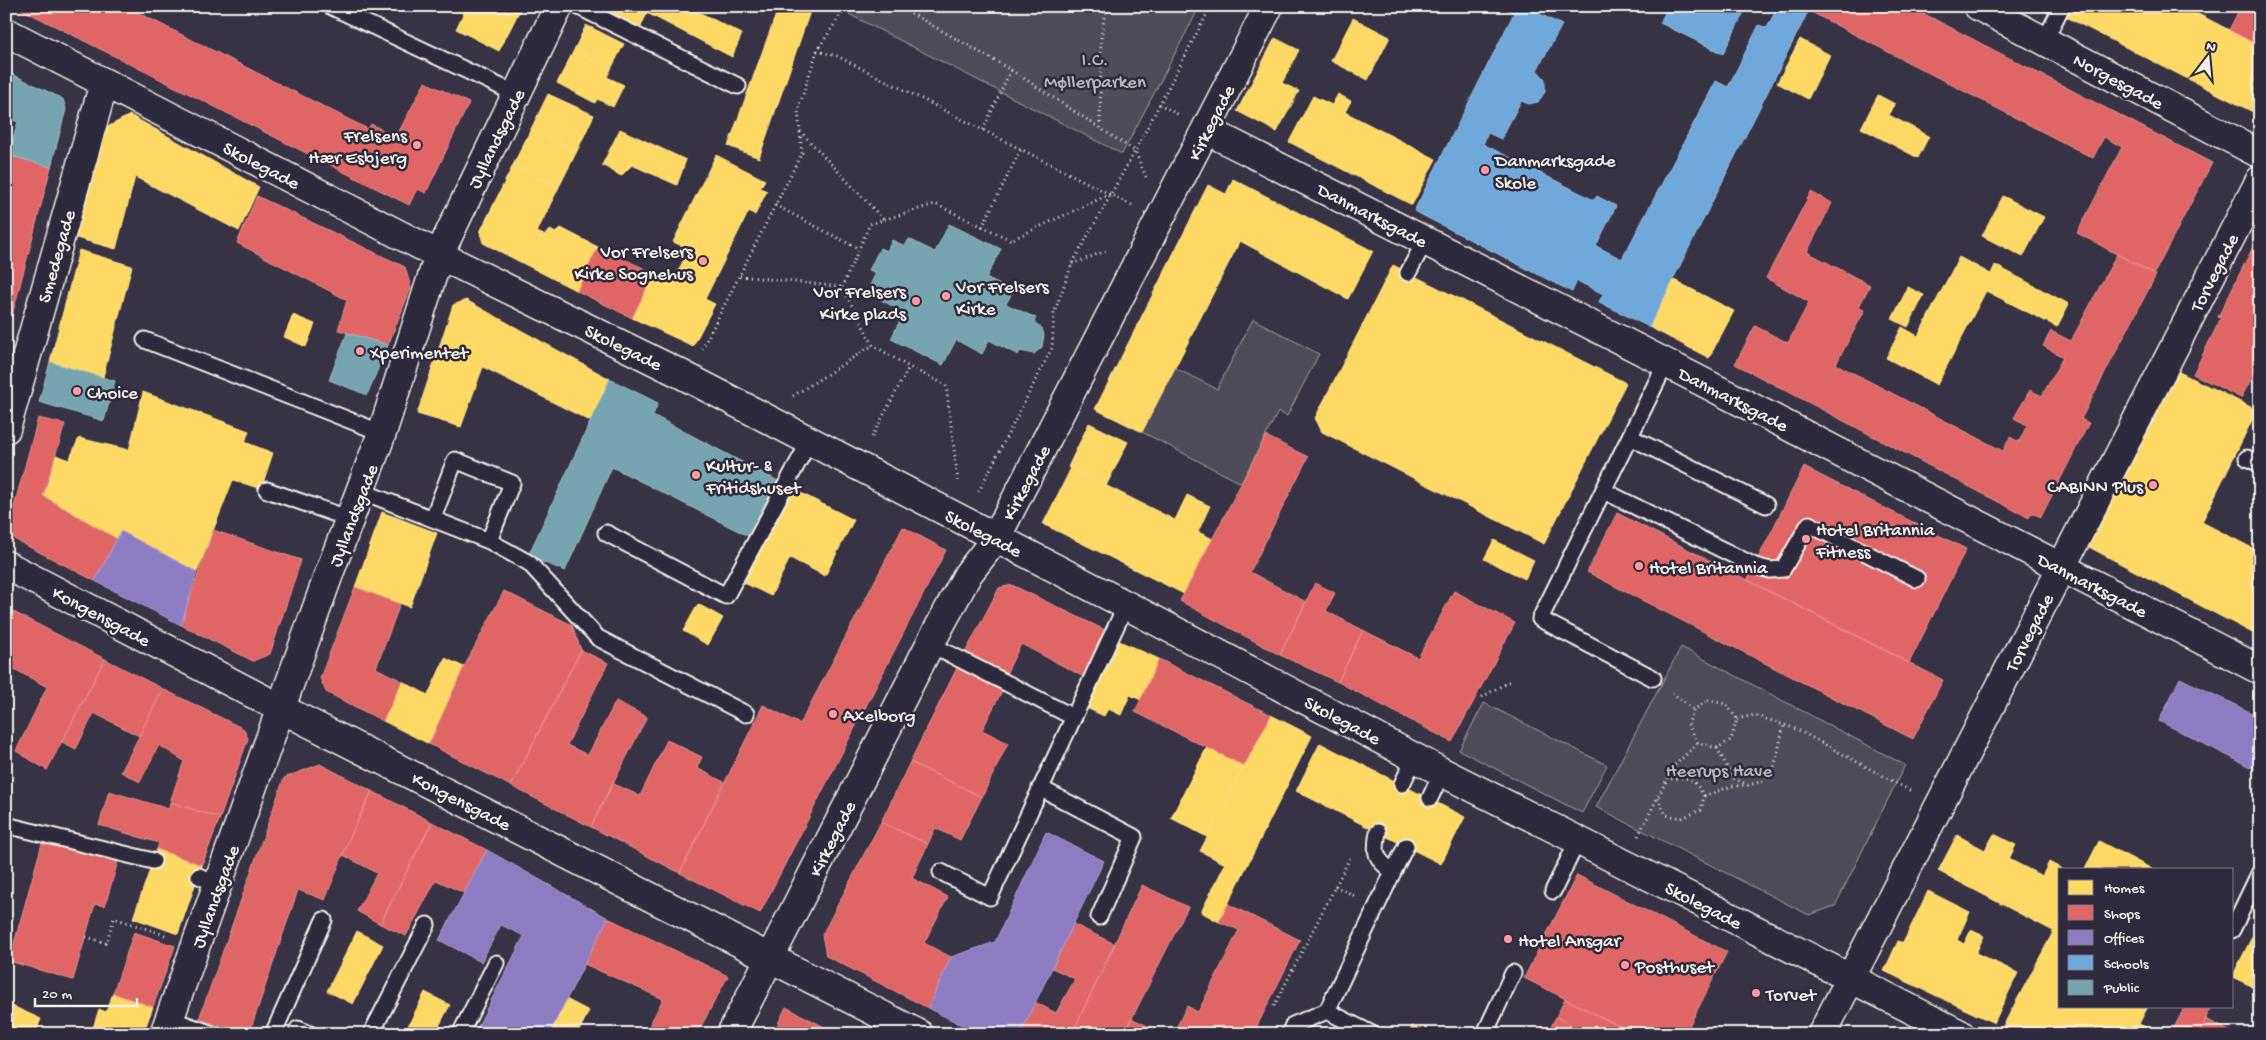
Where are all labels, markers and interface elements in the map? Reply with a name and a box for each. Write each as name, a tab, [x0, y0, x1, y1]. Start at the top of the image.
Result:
north arrow	[2184, 32, 2234, 82]
text: N	[2204, 38, 2218, 57]
park label: I.C. Møllerparken	[1044, 50, 1146, 95]
street label: Norgesgade	[2068, 50, 2167, 117]
street label: Kirkegade	[1184, 82, 1242, 165]
street label: Jyllandsgade	[464, 86, 532, 193]
place label: Frelsens Hær Esbjerg	[309, 126, 408, 171]
street label: Skolegade	[218, 138, 303, 196]
marker: Frelsens Hær Esbjerg	[411, 139, 423, 151]
place label: Danmarksgade Skole	[1493, 151, 1616, 196]
marker: Danmarksgade Skole	[1479, 164, 1491, 176]
street label: Danmarksgade	[1311, 179, 1430, 255]
street label: Smedegade	[34, 208, 83, 306]
street label: Torvegade	[2186, 231, 2246, 317]
place label: Vor Frelsers Kirke Sognehus	[574, 242, 694, 287]
marker: Vor Frelsers Kirke Sognehus	[697, 255, 709, 267]
place label: Vor Frelsers Kirke	[955, 277, 1050, 322]
place label: Vor Frelsers Kirke plads	[812, 282, 907, 327]
marker: Vor Frelsers Kirke	[940, 290, 952, 302]
marker: Vor Frelsers Kirke plads	[910, 295, 922, 307]
street label: Skolegade	[580, 321, 665, 378]
place label: Xperimentet	[369, 343, 470, 366]
marker: Xperimentet	[354, 345, 366, 357]
street label: Danmarksgade	[1672, 363, 1791, 439]
place label: Choice	[87, 383, 138, 406]
marker: Choice	[71, 385, 83, 397]
street label: Kirkegade	[999, 442, 1058, 525]
place label: Kultur- & Fritidshuset	[705, 456, 803, 501]
street label: Jyllandsgade	[325, 462, 385, 571]
marker: Kultur- & Fritidshuset	[690, 469, 702, 481]
place label: CABINN Plus	[2047, 477, 2144, 500]
marker: CABINN Plus	[2147, 479, 2159, 491]
street label: Skolegade	[940, 506, 1025, 564]
place label: Hotel Britannia Fitness	[1815, 520, 1936, 565]
marker: Hotel Britannia Fitness	[1800, 533, 1812, 545]
street label: Danmarksgade	[2031, 549, 2150, 625]
place label: Hotel Britannia	[1649, 558, 1769, 581]
marker: Hotel Britannia	[1633, 560, 1645, 572]
street label: Kongensgade	[47, 583, 154, 654]
street label: Torvegade	[2001, 591, 2061, 677]
street label: Skolegade	[1299, 692, 1384, 752]
place label: Axelborg	[843, 706, 916, 729]
marker: Axelborg	[827, 708, 839, 720]
park label: Heerups Have	[1666, 761, 1772, 784]
street label: Kongensgade	[407, 768, 514, 838]
street label: Kirkegade	[805, 798, 863, 881]
street label: Jyllandsgade	[188, 842, 247, 952]
legend	[2058, 868, 2234, 1008]
street label: Skolegade	[1660, 878, 1745, 936]
text: Homes	[2104, 880, 2145, 898]
text: Shops	[2104, 906, 2140, 924]
text: Offices	[2104, 930, 2144, 948]
place label: Hotel Ansgar	[1518, 931, 1623, 954]
marker: Hotel Ansgar	[1502, 933, 1514, 945]
text: Schools	[2104, 956, 2149, 974]
place label: Posthuset	[1634, 957, 1716, 980]
marker: Posthuset	[1619, 959, 1631, 971]
scale bar	[35, 975, 138, 1007]
text: Public	[2103, 980, 2140, 998]
place label: Torvet	[1765, 985, 1818, 1008]
text: 20 m	[42, 986, 72, 1004]
marker: Torvet	[1750, 987, 1762, 999]

